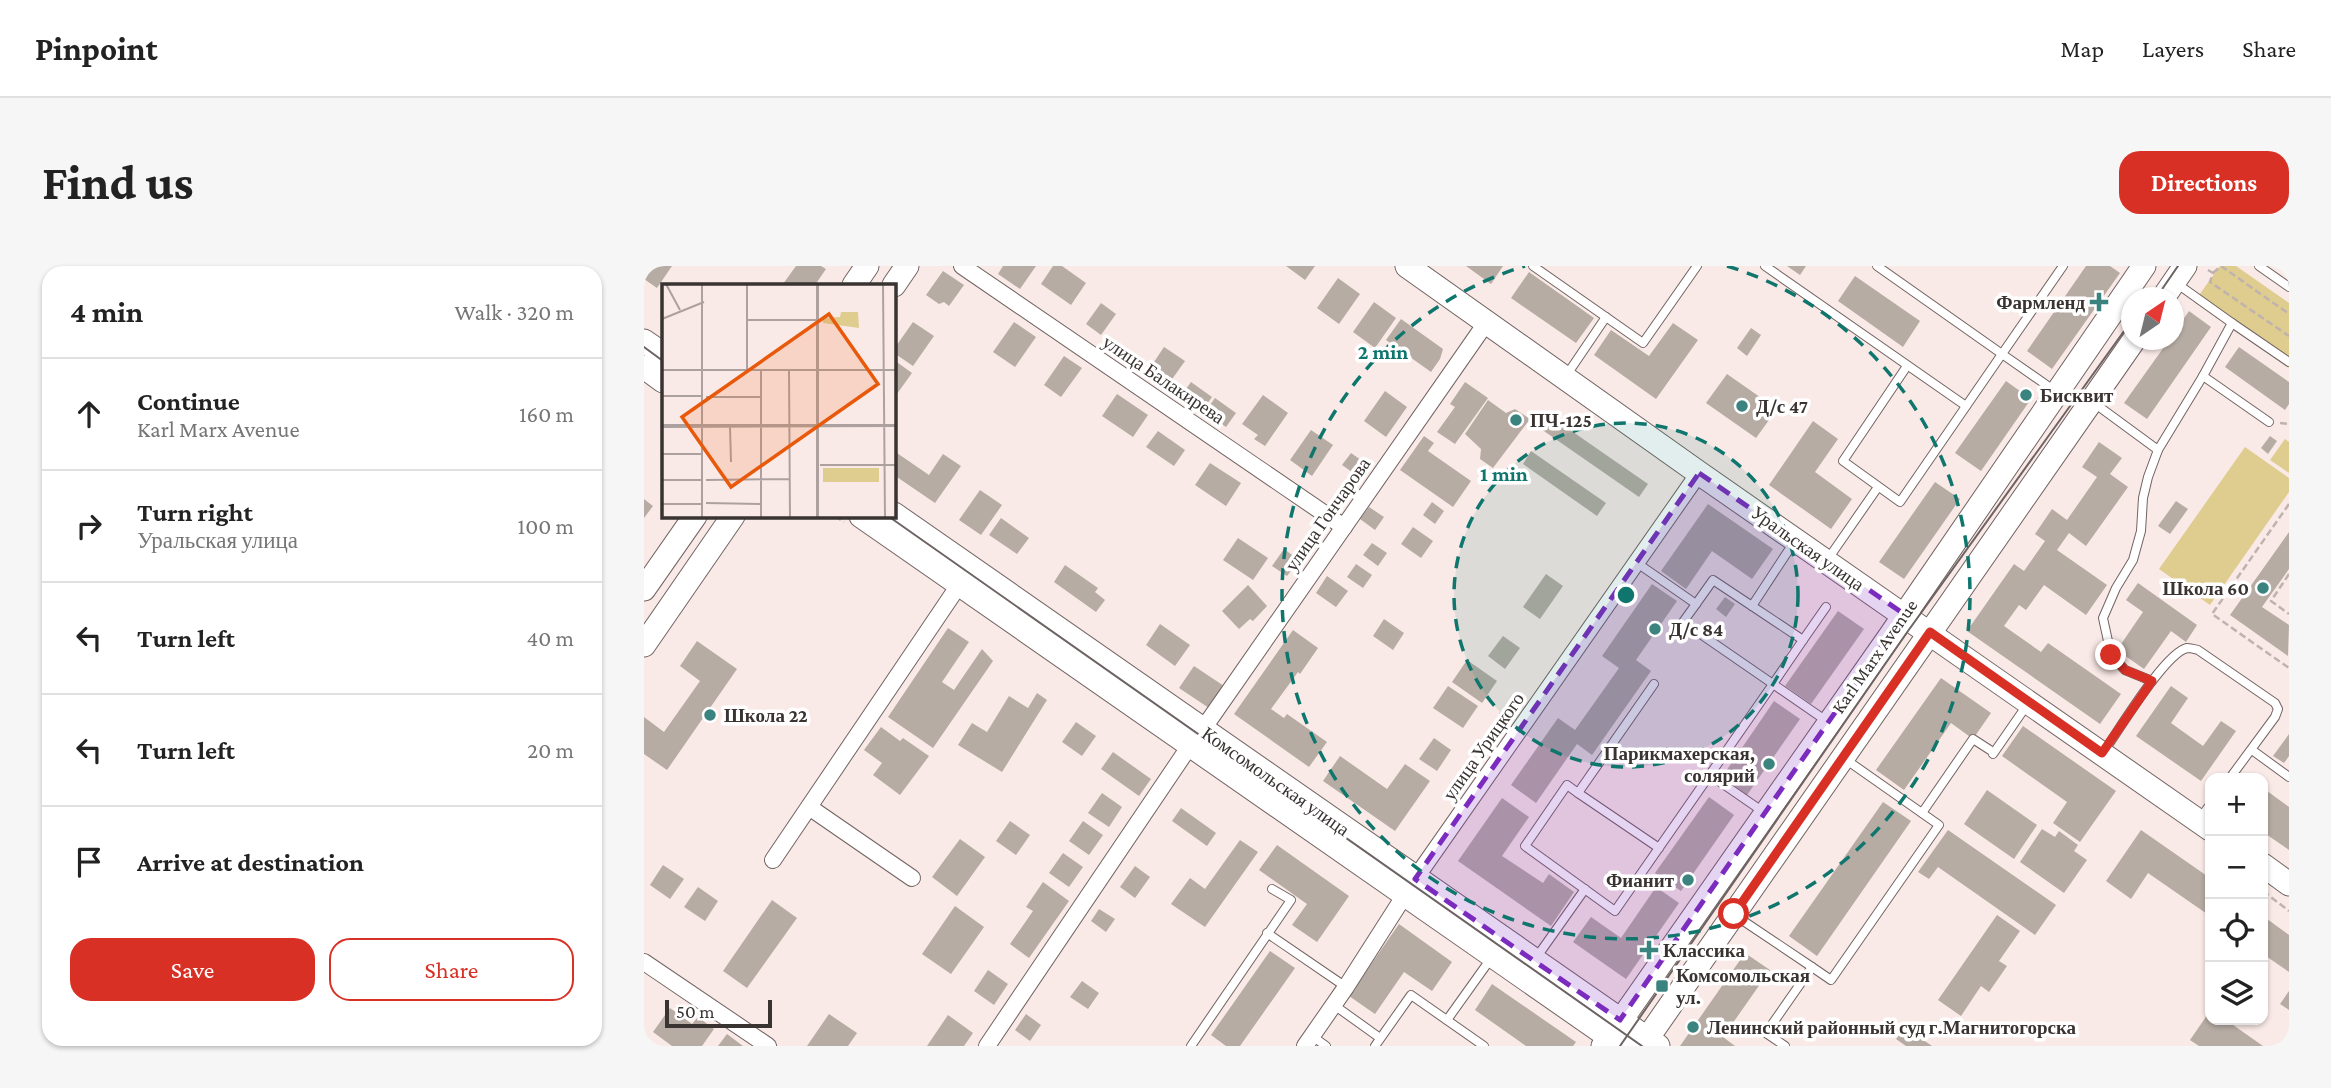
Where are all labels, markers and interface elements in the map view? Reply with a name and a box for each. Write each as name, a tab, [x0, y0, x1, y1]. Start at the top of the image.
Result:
text: Pinpoint	[35, 30, 158, 67]
text: Map	[2060, 35, 2104, 62]
text: Layers	[2142, 35, 2204, 62]
text: Share	[2242, 35, 2296, 62]
button: Directions	[2119, 151, 2289, 214]
text: Find us	[42, 155, 194, 210]
inset map	[662, 284, 896, 518]
north arrow	[2121, 287, 2184, 350]
place label: Фармленд	[1996, 292, 2085, 313]
marker: Фармленд	[2091, 294, 2107, 310]
text: 4 min	[70, 295, 143, 328]
text: Walk · 320 m	[455, 299, 574, 325]
street label: улица Балакирева	[1099, 331, 1229, 428]
text: 2 min	[1358, 340, 1408, 364]
place label: Бисквит	[2040, 385, 2114, 406]
text: Continue	[137, 387, 240, 416]
marker: Бисквит	[2018, 387, 2034, 403]
icon: ahead	[70, 395, 108, 433]
place label: Д/с 47	[1756, 396, 1808, 417]
marker: Д/с 47	[1734, 398, 1750, 414]
text: 160 m	[519, 401, 574, 427]
place label: ПЧ-125	[1530, 410, 1592, 431]
marker: ПЧ-125	[1508, 412, 1524, 428]
text: Karl Marx Avenue	[137, 416, 300, 442]
street label: улица Гончарова	[1280, 453, 1375, 575]
text: 1 min	[1480, 462, 1528, 486]
text: Turn right	[137, 498, 253, 527]
street label: Уральская улица	[1747, 502, 1869, 595]
icon: right	[70, 507, 108, 545]
text: 100 m	[518, 513, 574, 539]
text: Уральская улица	[137, 527, 298, 553]
place label: Школа 60	[2162, 578, 2249, 599]
marker: Школа 60	[2255, 580, 2271, 596]
centre of rings	[1614, 583, 1638, 607]
street label: Karl Marx Avenue	[1827, 595, 1922, 717]
icon: left	[70, 619, 108, 657]
place label: Д/с 84	[1669, 619, 1723, 640]
marker: Д/с 84	[1647, 621, 1663, 637]
text: Turn left	[137, 624, 235, 653]
text: 40 m	[526, 625, 574, 651]
route end	[2095, 639, 2126, 670]
street label: улица Урицкого	[1438, 688, 1528, 804]
place label: Школа 22	[724, 705, 808, 726]
marker: Школа 22	[702, 707, 718, 723]
street label: Комсомольская улица	[1198, 723, 1354, 840]
icon: left	[70, 731, 108, 769]
text: Turn left	[137, 736, 235, 765]
text: 20 m	[527, 737, 574, 763]
place label: Парикмахерская, солярий	[1604, 743, 1755, 786]
marker: Парикмахерская, солярий	[1761, 756, 1777, 772]
map controls	[2205, 773, 2268, 1025]
button: +	[2205, 773, 2268, 836]
button: −	[2205, 836, 2268, 899]
icon: arrive	[70, 843, 108, 881]
text: Arrive at destination	[137, 848, 364, 877]
place label: Фианит	[1606, 870, 1675, 891]
marker: Фианит	[1680, 872, 1696, 888]
route start	[1718, 898, 1749, 929]
button: locate	[2205, 899, 2268, 962]
button: Save	[70, 938, 315, 1001]
button: Share	[329, 938, 574, 1001]
place label: Классика	[1663, 940, 1745, 961]
marker: Классика	[1641, 942, 1657, 958]
button: layers	[2205, 962, 2268, 1025]
place label: Комсомольская ул.	[1676, 965, 1810, 1008]
marker: Комсомольская ул.	[1654, 978, 1670, 994]
scale bar	[665, 997, 772, 1029]
text: 50 m	[676, 1001, 715, 1022]
place label: Ленинский районный суд г.Магнитогорска	[1707, 1017, 2077, 1038]
marker: Ленинский районный суд г.Магнитогорска	[1685, 1019, 1701, 1035]

